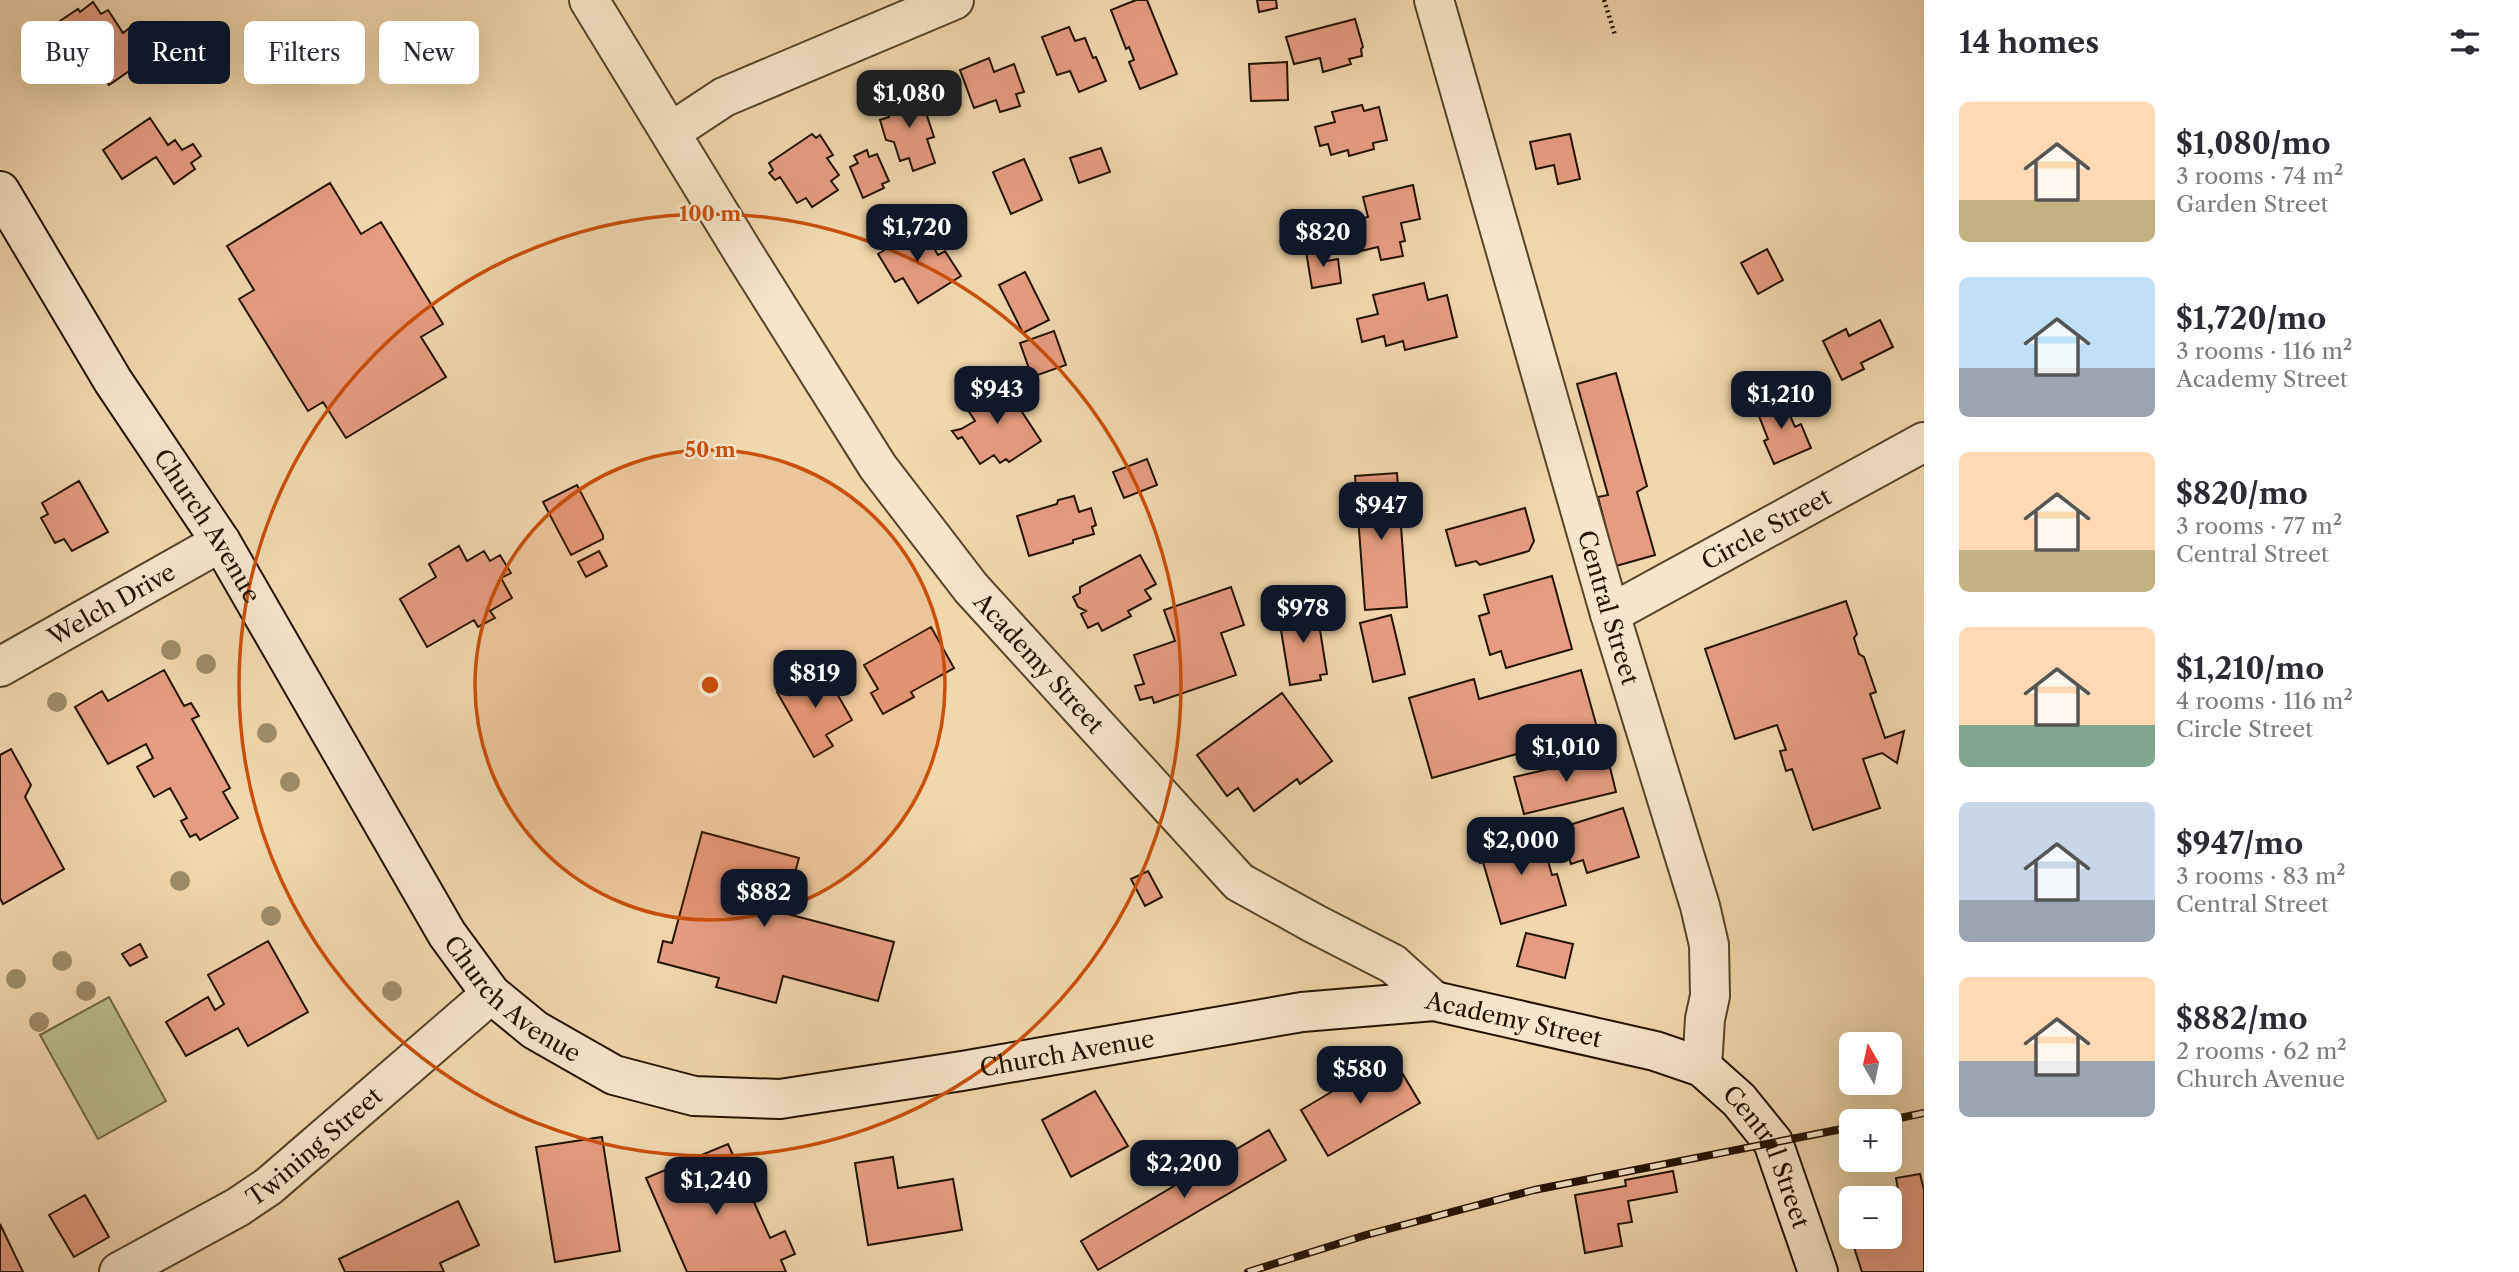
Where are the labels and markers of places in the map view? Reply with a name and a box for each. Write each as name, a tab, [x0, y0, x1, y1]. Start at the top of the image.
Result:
pin: $1,080	[852, 71, 966, 130]
pin: $1,720	[860, 204, 974, 264]
pin: $820	[1282, 210, 1364, 269]
pin: $943	[956, 366, 1038, 426]
pin: $1,210	[1724, 372, 1838, 431]
pin: $947	[1340, 482, 1422, 542]
pin: $978	[1262, 586, 1344, 645]
pin: $819	[774, 650, 856, 710]
centre of rings	[698, 673, 722, 697]
pin: $1,010	[1509, 724, 1623, 784]
pin: $2,000	[1464, 818, 1578, 877]
pin: $882	[723, 870, 805, 929]
pin: $580	[1319, 1046, 1401, 1106]
pin: $2,200	[1127, 1140, 1241, 1200]
pin: $1,240	[659, 1158, 773, 1217]

